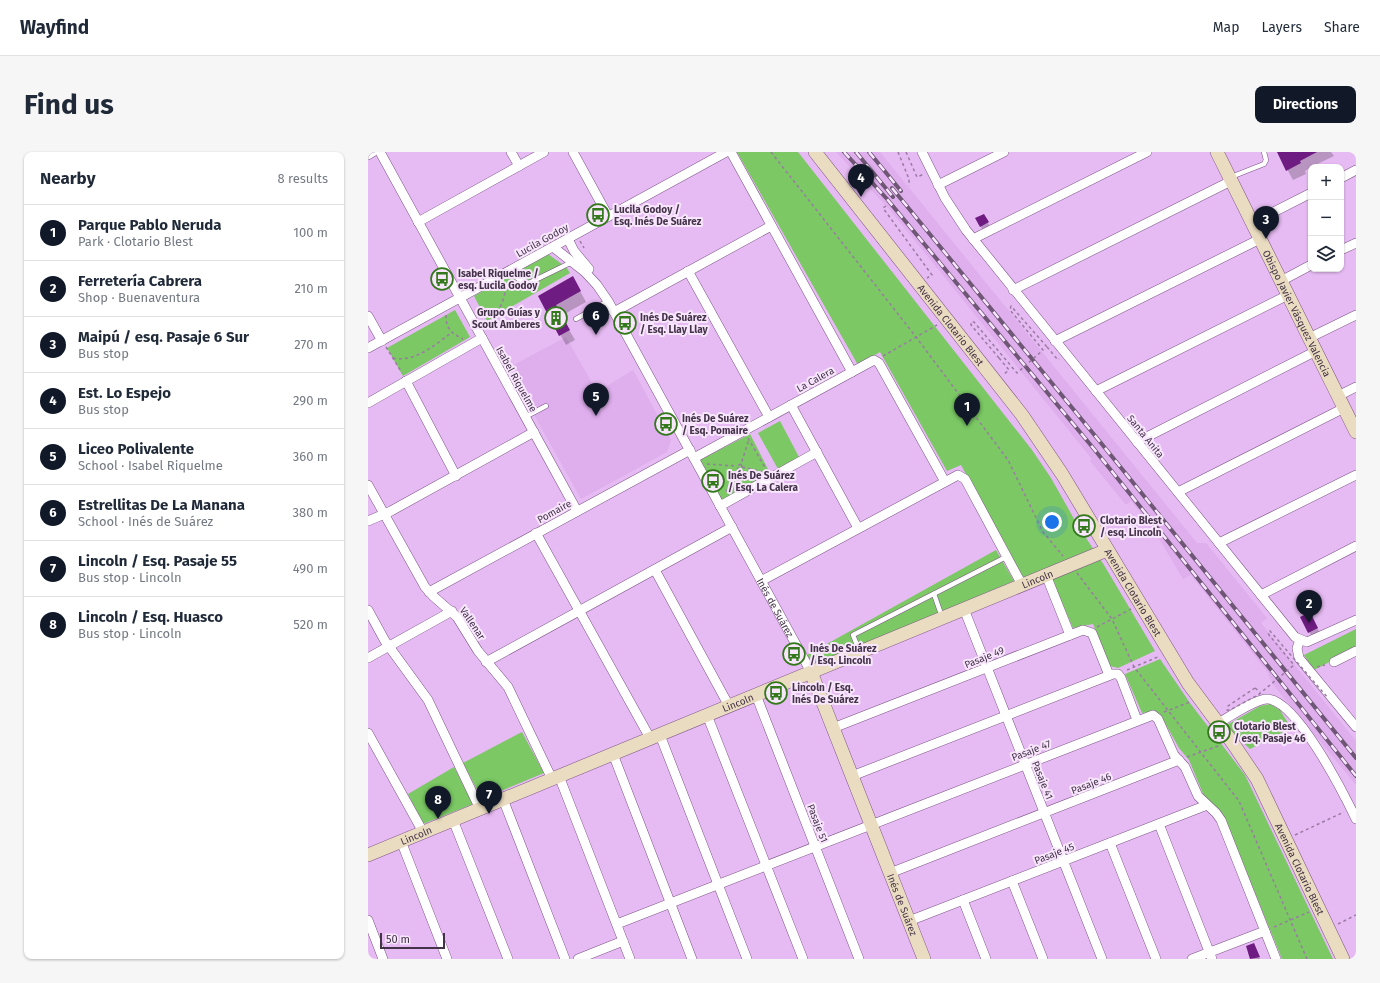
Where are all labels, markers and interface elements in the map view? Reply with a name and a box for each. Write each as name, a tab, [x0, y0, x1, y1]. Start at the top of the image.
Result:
text: Wayfind	[20, 16, 89, 39]
text: Map	[1213, 19, 1239, 36]
text: Layers	[1261, 19, 1302, 36]
text: Share	[1324, 19, 1360, 36]
button: Directions	[1255, 86, 1356, 123]
text: Find us	[24, 88, 114, 121]
pin: 4	[848, 164, 874, 197]
map controls	[1308, 164, 1344, 272]
button: +	[1308, 164, 1344, 200]
text: Nearby	[40, 168, 95, 189]
text: 8 results	[277, 171, 328, 186]
button: −	[1308, 200, 1344, 236]
bus stop icon: Lucila Godoy / Esq. Inés De Suárez	[585, 202, 611, 228]
place label: Lucila Godoy / Esq. Inés De Suárez	[614, 204, 702, 228]
pin: 3	[1253, 206, 1279, 239]
text: Parque Pablo Neruda	[78, 216, 222, 234]
street label: Lucila Godoy	[514, 222, 571, 260]
text: 1	[50, 225, 56, 240]
text: 100 m	[293, 225, 328, 240]
text: Park · Clotario Blest	[78, 234, 193, 249]
button: layers	[1308, 236, 1344, 272]
street label: Obispo Javier Vásquez Valencia	[1260, 248, 1333, 379]
bus stop icon: Isabel Riquelme / esq. Lucila Godoy	[429, 266, 455, 292]
place label: Isabel Riquelme / esq. Lucila Godoy	[458, 268, 539, 292]
text: Ferretería Cabrera	[78, 272, 202, 290]
text: 2	[50, 281, 56, 296]
text: 210 m	[294, 281, 328, 296]
street label: Avenida Clotario Blest	[915, 282, 986, 369]
text: Shop · Buenaventura	[78, 290, 200, 305]
pin: 6	[583, 302, 609, 335]
building icon: Grupo Guías y Scout Amberes	[543, 305, 569, 331]
place label: Grupo Guías y Scout Amberes	[472, 306, 541, 331]
bus stop icon: Inés De Suárez / Esq. Llay Llay	[612, 310, 638, 336]
place label: Inés De Suárez / Esq. Llay Llay	[640, 311, 708, 336]
text: Maipú / esq. Pasaje 6 Sur	[78, 328, 249, 346]
text: 3	[50, 337, 56, 352]
text: 270 m	[294, 337, 328, 352]
street label: Isabel Riquelme	[493, 345, 539, 414]
text: Bus stop	[78, 346, 129, 361]
street label: La Calera	[795, 365, 836, 395]
pin: 5	[583, 383, 609, 416]
text: Est. Lo Espejo	[78, 384, 171, 402]
text: 4	[49, 393, 57, 408]
text: 290 m	[293, 393, 328, 408]
pin: 1	[954, 393, 980, 426]
text: Bus stop	[78, 402, 129, 417]
bus stop icon: Inés De Suárez / Esq. Pomaire	[653, 411, 679, 437]
place label: Inés De Suárez / Esq. Pomaire	[682, 412, 749, 437]
street label: Santa Anita	[1124, 413, 1166, 461]
text: Liceo Polivalente	[78, 440, 194, 458]
text: 5	[50, 449, 56, 464]
text: 360 m	[293, 449, 328, 464]
text: School · Isabel Riquelme	[78, 458, 223, 473]
bus stop icon: Inés De Suárez / Esq. La Calera	[700, 468, 726, 494]
place label: Inés De Suárez / Esq. La Calera	[728, 469, 798, 494]
text: Estrellitas De La Manana	[78, 496, 245, 514]
street label: Pomaire	[535, 498, 574, 526]
text: 6	[49, 505, 57, 520]
text: 380 m	[293, 505, 328, 520]
your location	[1042, 512, 1062, 532]
bus stop icon: Clotario Blest / esq. Lincoln	[1071, 513, 1097, 539]
text: School · Inés de Suárez	[78, 514, 213, 529]
place label: Clotario Blest / esq. Lincoln	[1100, 515, 1162, 539]
street label: Avenida Clotario Blest	[1101, 547, 1164, 639]
text: Lincoln / Esq. Pasaje 55	[78, 552, 237, 570]
text: 7	[50, 561, 56, 576]
text: 490 m	[293, 561, 328, 576]
street label: Lincoln	[1020, 568, 1055, 592]
text: Bus stop · Lincoln	[78, 570, 182, 585]
street label: Inés de Suárez	[754, 576, 796, 640]
pin: 2	[1296, 590, 1322, 623]
street label: Vallenar	[457, 605, 488, 642]
text: Lincoln / Esq. Huasco	[78, 608, 223, 626]
text: 8	[49, 617, 57, 632]
text: 520 m	[293, 617, 328, 632]
text: Bus stop · Lincoln	[78, 626, 182, 641]
bus stop icon: Inés De Suárez / Esq. Lincoln	[781, 641, 807, 667]
place label: Inés De Suárez / Esq. Lincoln	[810, 642, 877, 667]
street label: Pasaje 49	[963, 645, 1006, 671]
bus stop icon: Lincoln / Esq. Inés De Suárez	[763, 680, 789, 706]
place label: Lincoln / Esq. Inés De Suárez	[792, 682, 859, 706]
street label: Lincoln	[721, 691, 756, 715]
bus stop icon: Clotario Blest / esq. Pasaje 46	[1206, 719, 1232, 745]
place label: Clotario Blest / esq. Pasaje 46	[1234, 721, 1306, 745]
street label: Pasaje 47	[1010, 738, 1053, 764]
street label: Pasaje 41	[1029, 759, 1055, 801]
street label: Pasaje 46	[1070, 771, 1113, 797]
pin: 7	[476, 781, 502, 814]
pin: 8	[425, 786, 451, 819]
street label: Pasaje 51	[804, 802, 830, 844]
street label: Avenida Clotario Blest	[1272, 822, 1326, 917]
street label: Lincoln	[399, 824, 434, 848]
street label: Pasaje 45	[1033, 841, 1076, 867]
street label: Inés de Suárez	[884, 872, 920, 938]
scale bar	[380, 931, 445, 950]
text: 50 m	[386, 933, 410, 946]

